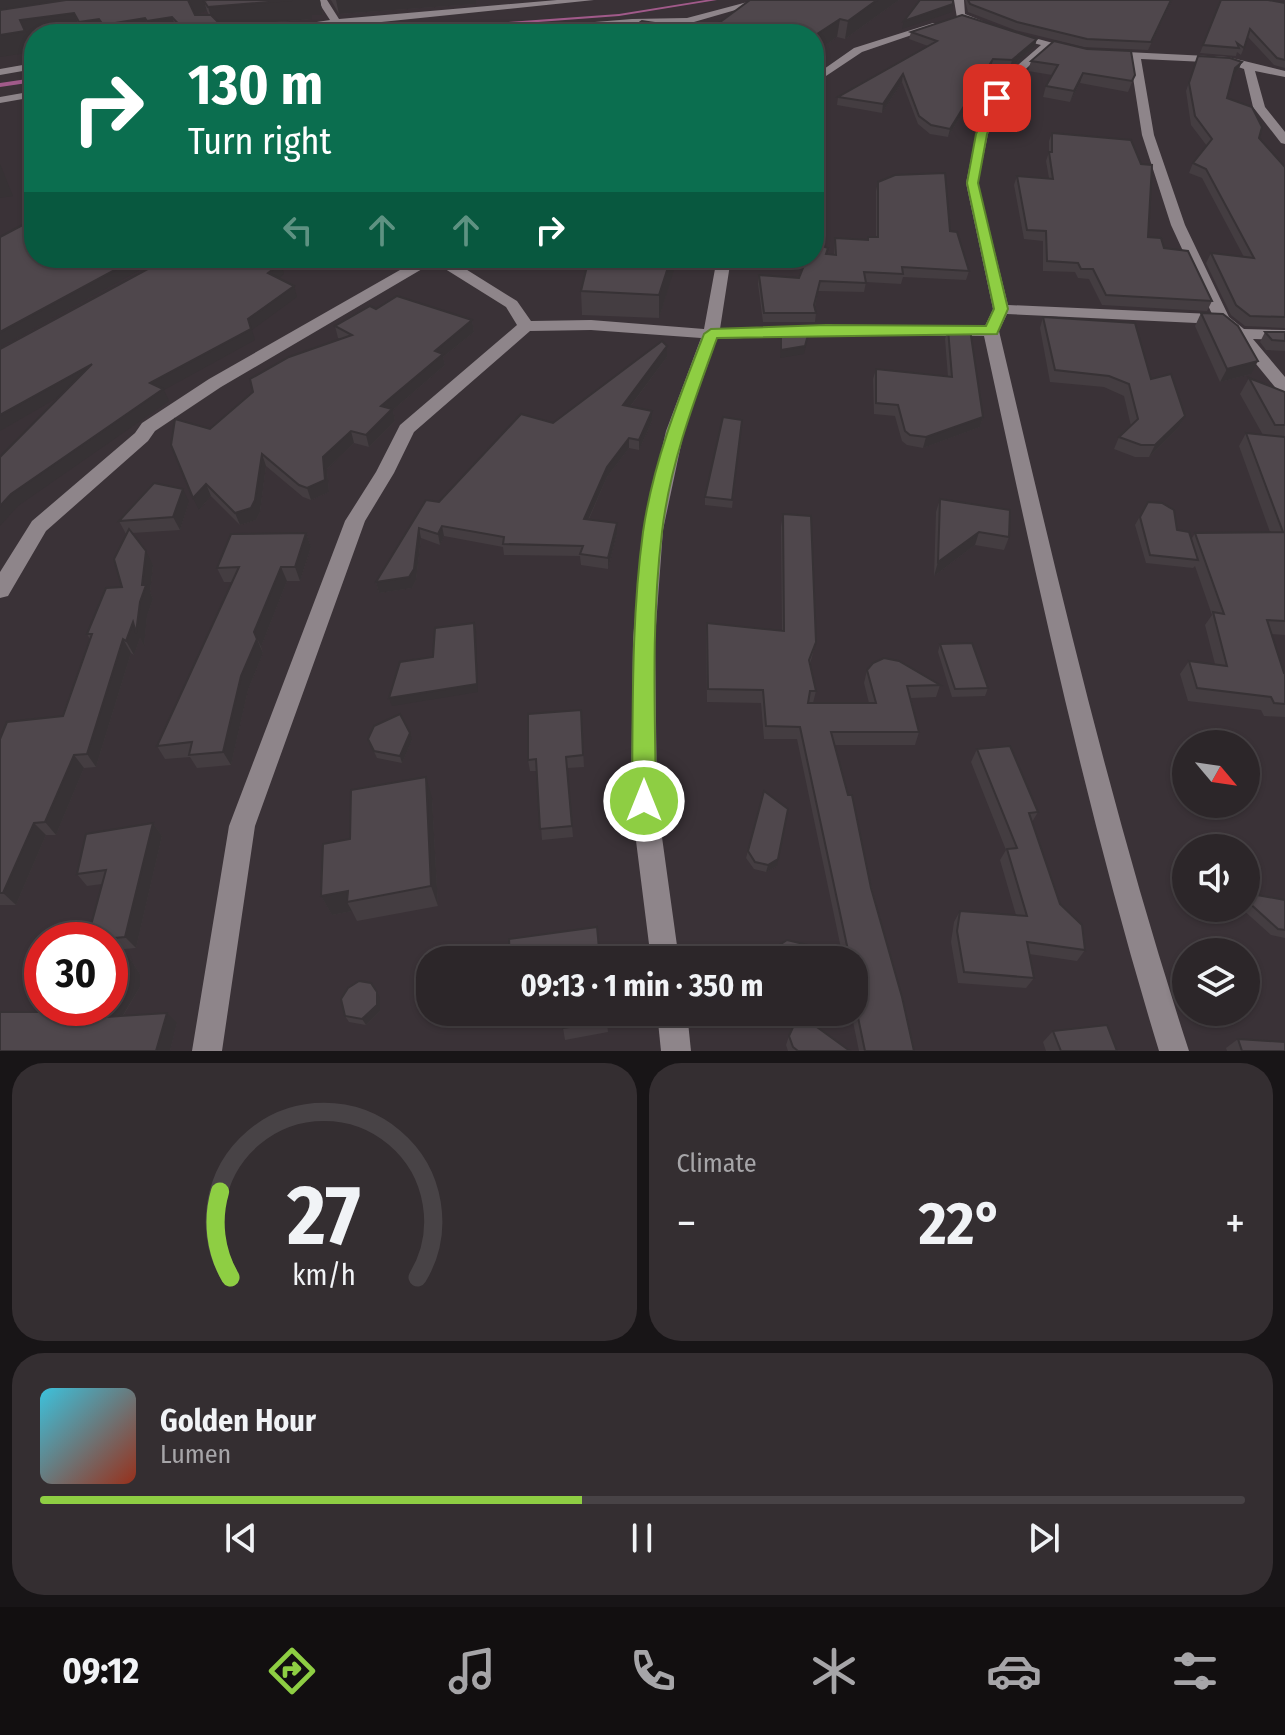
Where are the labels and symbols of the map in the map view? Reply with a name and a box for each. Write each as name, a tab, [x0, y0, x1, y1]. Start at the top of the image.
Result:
pin	[963, 64, 1031, 132]
north arrow	[1172, 730, 1260, 818]
position arrow	[602, 759, 686, 843]
speed limit sign: 30	[24, 922, 128, 1026]

